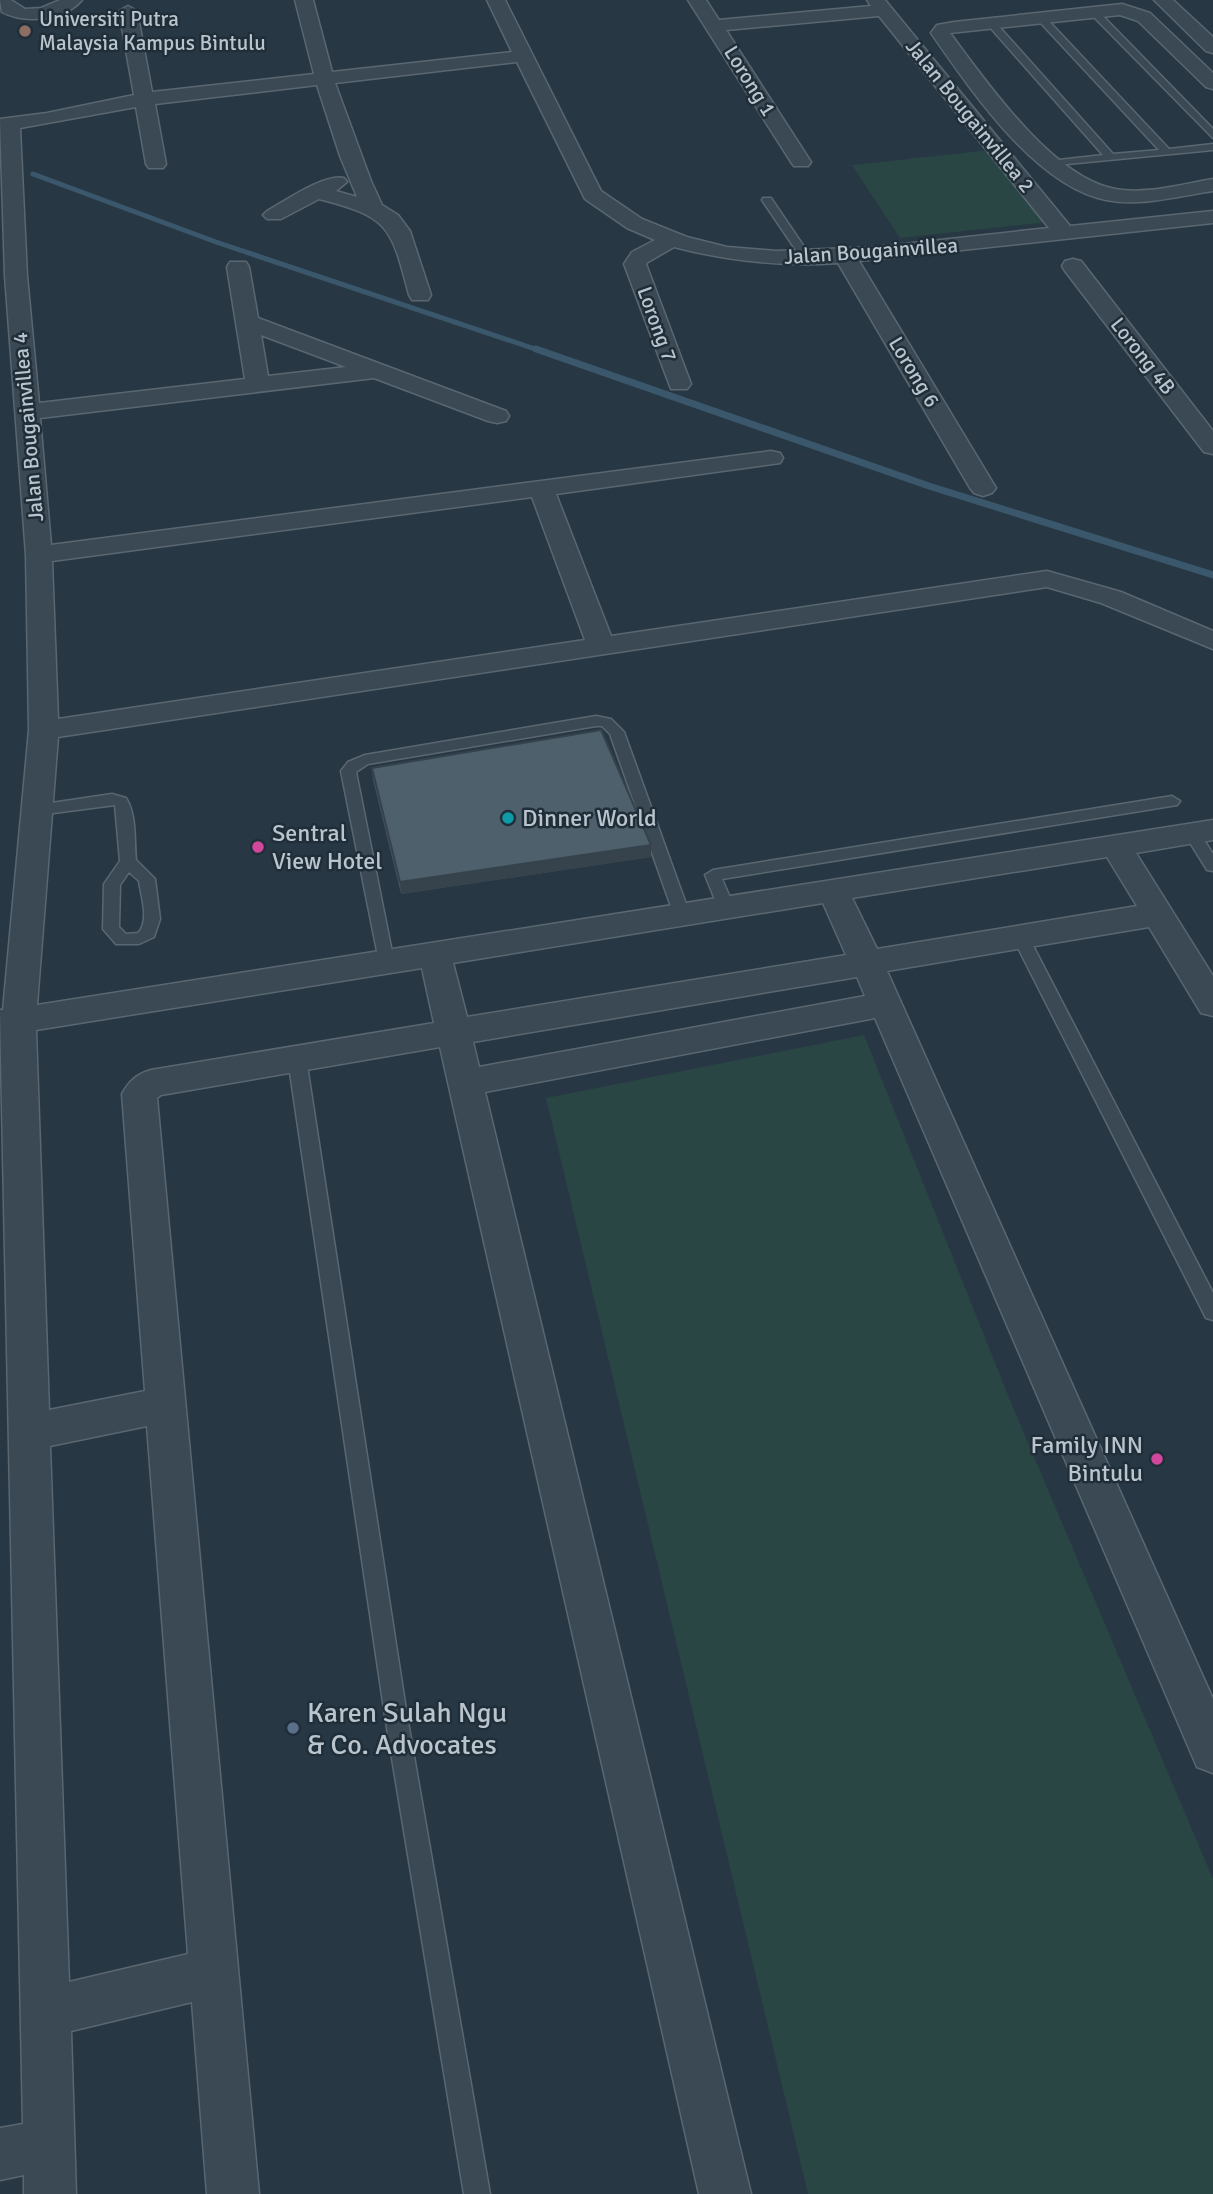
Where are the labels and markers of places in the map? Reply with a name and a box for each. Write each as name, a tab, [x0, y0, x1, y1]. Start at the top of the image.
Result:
place label: Universiti Putra Malaysia Kampus Bintulu	[39, 6, 266, 56]
marker: Universiti Putra Malaysia Kampus Bintulu	[17, 23, 33, 39]
place label: Dinner World	[522, 803, 657, 833]
marker: Dinner World	[500, 810, 516, 826]
place label: Sentral View Hotel	[272, 818, 382, 876]
marker: Sentral View Hotel	[250, 839, 266, 855]
place label: Family INN Bintulu	[1031, 1430, 1143, 1488]
marker: Family INN Bintulu	[1149, 1451, 1165, 1467]
place label: Karen Sulah Ngu & Co. Advocates	[307, 1696, 507, 1762]
marker: Karen Sulah Ngu & Co. Advocates	[285, 1720, 301, 1736]

